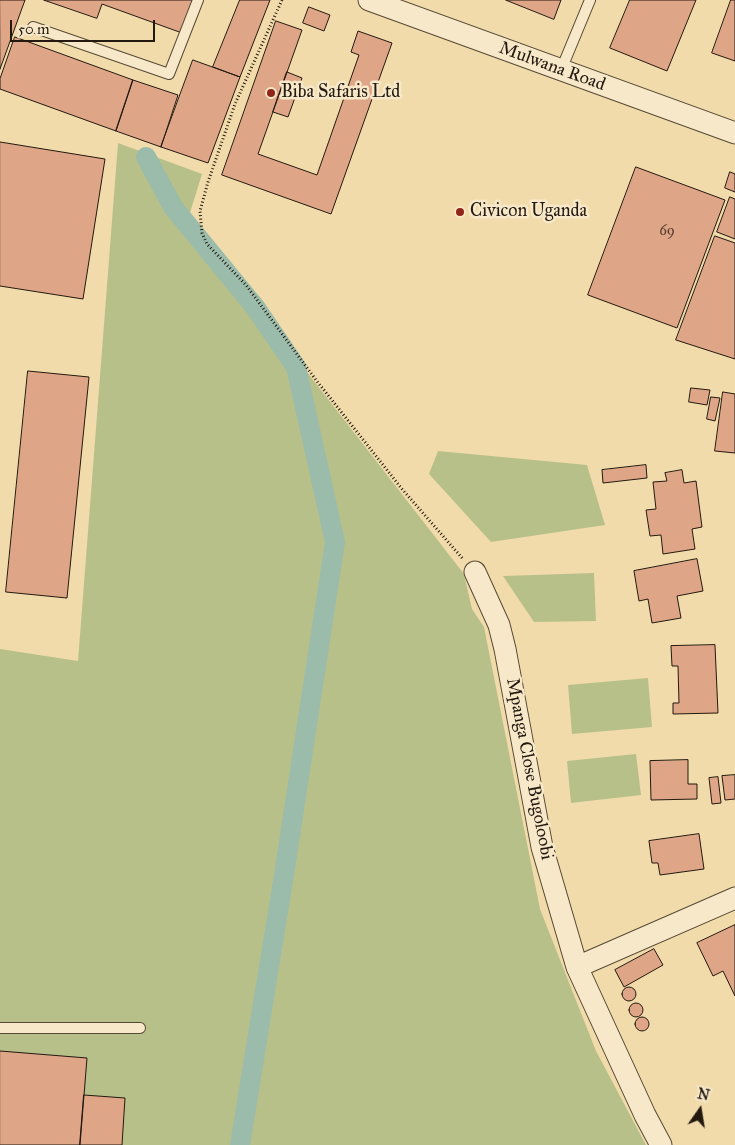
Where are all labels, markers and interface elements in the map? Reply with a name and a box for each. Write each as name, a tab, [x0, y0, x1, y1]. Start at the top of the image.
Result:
scale bar	[12, 10, 158, 42]
text: 50 m	[18, 20, 50, 38]
street label: Mulwana Road	[496, 38, 608, 96]
place label: Biba Safaris Ltd	[281, 82, 400, 104]
marker: Biba Safaris Ltd	[265, 87, 277, 99]
place label: Civicon Uganda	[470, 201, 587, 223]
marker: Civicon Uganda	[454, 206, 466, 218]
house number: 69	[659, 222, 675, 240]
street label: Mpanga Close Bugoloobi	[501, 676, 557, 862]
north arrow	[675, 1085, 725, 1135]
text: N	[696, 1085, 711, 1105]

